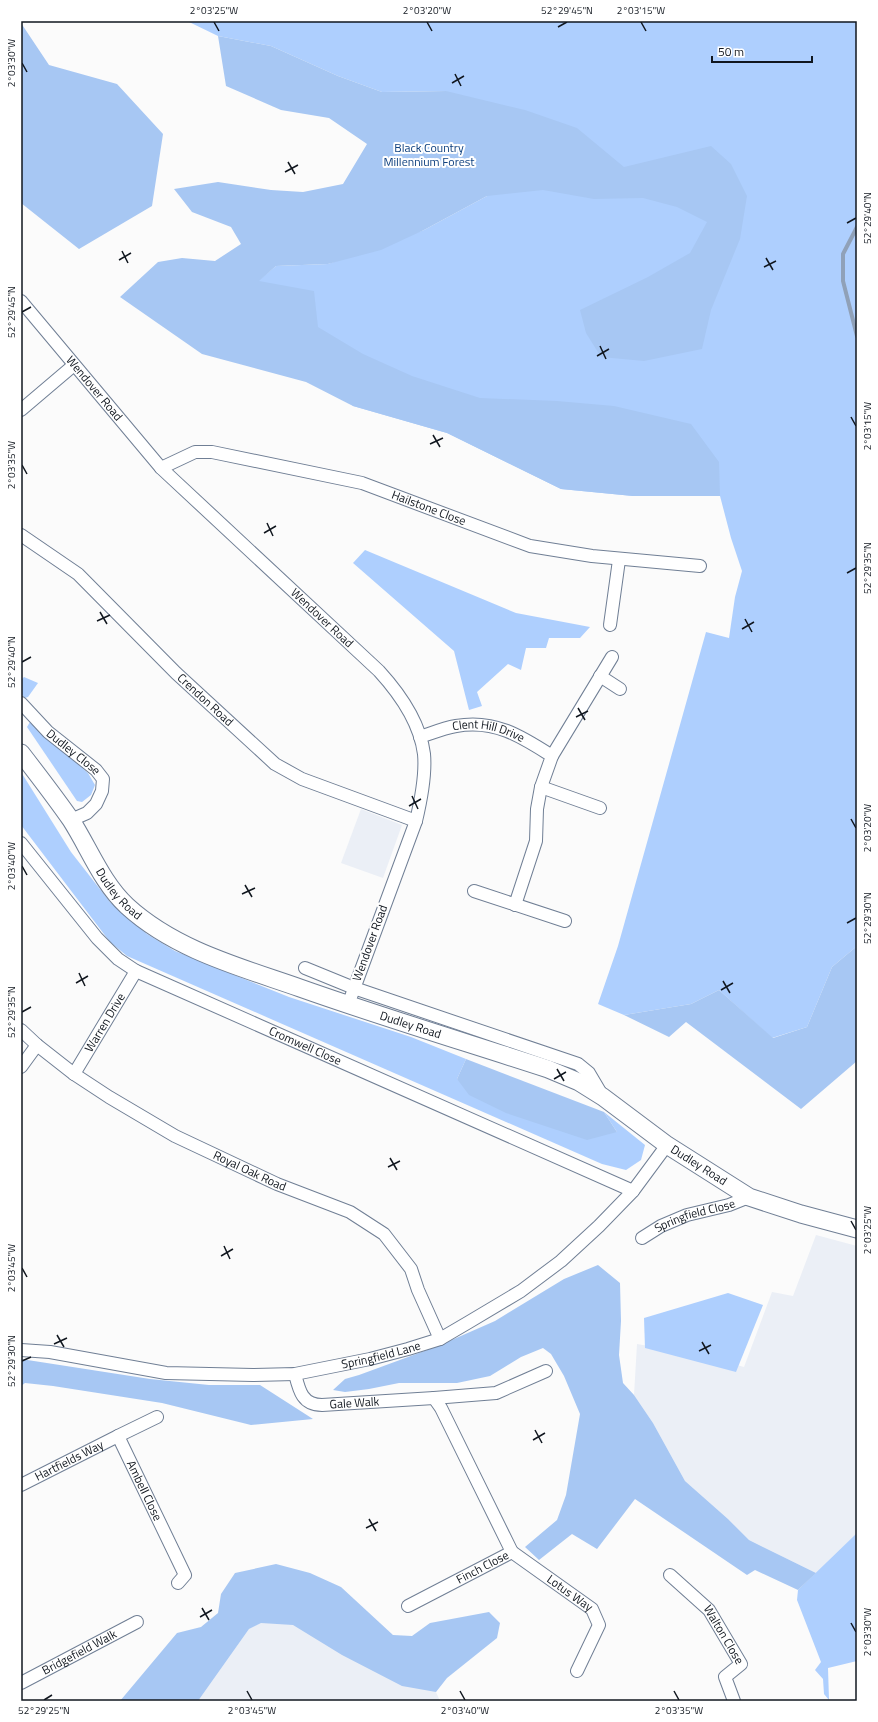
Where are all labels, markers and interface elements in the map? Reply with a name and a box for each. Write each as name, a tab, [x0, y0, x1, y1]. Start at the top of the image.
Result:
text: 2°03'25"W	[190, 3, 238, 18]
text: 2°03'20"W	[403, 3, 451, 18]
text: 52°29'45"N	[541, 3, 593, 18]
text: 2°03'15"W	[617, 3, 665, 18]
scale bar	[712, 38, 812, 64]
text: 2°03'30"W	[4, 39, 19, 87]
text: 50 m	[718, 42, 744, 61]
park label: Black Country Millennium Forest	[383, 138, 475, 171]
text: 52°29'40"N	[860, 192, 875, 244]
text: 52°29'45"N	[4, 286, 19, 338]
street label: Wendover Road	[62, 351, 128, 425]
text: 2°03'15"W	[860, 402, 875, 450]
text: 2°03'35"W	[4, 441, 19, 489]
street label: Hailstone Close	[389, 485, 469, 530]
text: 52°29'35"N	[860, 542, 875, 594]
street label: Wendover Road	[287, 583, 358, 652]
text: 52°29'40"N	[4, 636, 19, 688]
street label: Crendon Road	[173, 668, 238, 730]
street label: Clent Hill Drive	[451, 714, 528, 747]
street label: Dudley Close	[42, 724, 106, 778]
text: 2°03'20"W	[860, 804, 875, 852]
text: 2°03'40"W	[4, 842, 19, 890]
street label: Dudley Road	[91, 864, 146, 924]
text: 52°29'30"N	[860, 892, 875, 944]
street label: Wendover Road	[347, 902, 392, 984]
text: 52°29'35"N	[4, 986, 19, 1038]
street label: Warren Drive	[79, 989, 130, 1056]
street label: Dudley Road	[377, 1006, 444, 1043]
street label: Cromwell Close	[266, 1021, 345, 1070]
street label: Dudley Road	[667, 1140, 731, 1190]
street label: Royal Oak Road	[210, 1145, 289, 1196]
street label: Springfield Close	[650, 1193, 738, 1237]
text: 2°03'25"W	[860, 1206, 875, 1254]
text: 2°03'45"W	[4, 1244, 19, 1292]
text: 52°29'30"N	[4, 1335, 19, 1387]
street label: Springfield Lane	[340, 1336, 423, 1374]
street label: Gale Walk	[329, 1391, 380, 1414]
street label: Hartfields Way	[31, 1435, 107, 1486]
street label: Ambell Close	[122, 1457, 167, 1524]
street label: Finch Close	[453, 1545, 512, 1588]
street label: Lotus Way	[543, 1570, 597, 1616]
street label: Walton Close	[699, 1601, 749, 1668]
text: 2°03'30"W	[860, 1608, 875, 1656]
street label: Bridgefield Walk	[38, 1624, 120, 1679]
text: 52°29'25"N	[18, 1703, 70, 1718]
text: 2°03'45"W	[228, 1703, 276, 1718]
text: 2°03'40"W	[441, 1703, 489, 1718]
text: 2°03'35"W	[655, 1703, 703, 1718]

